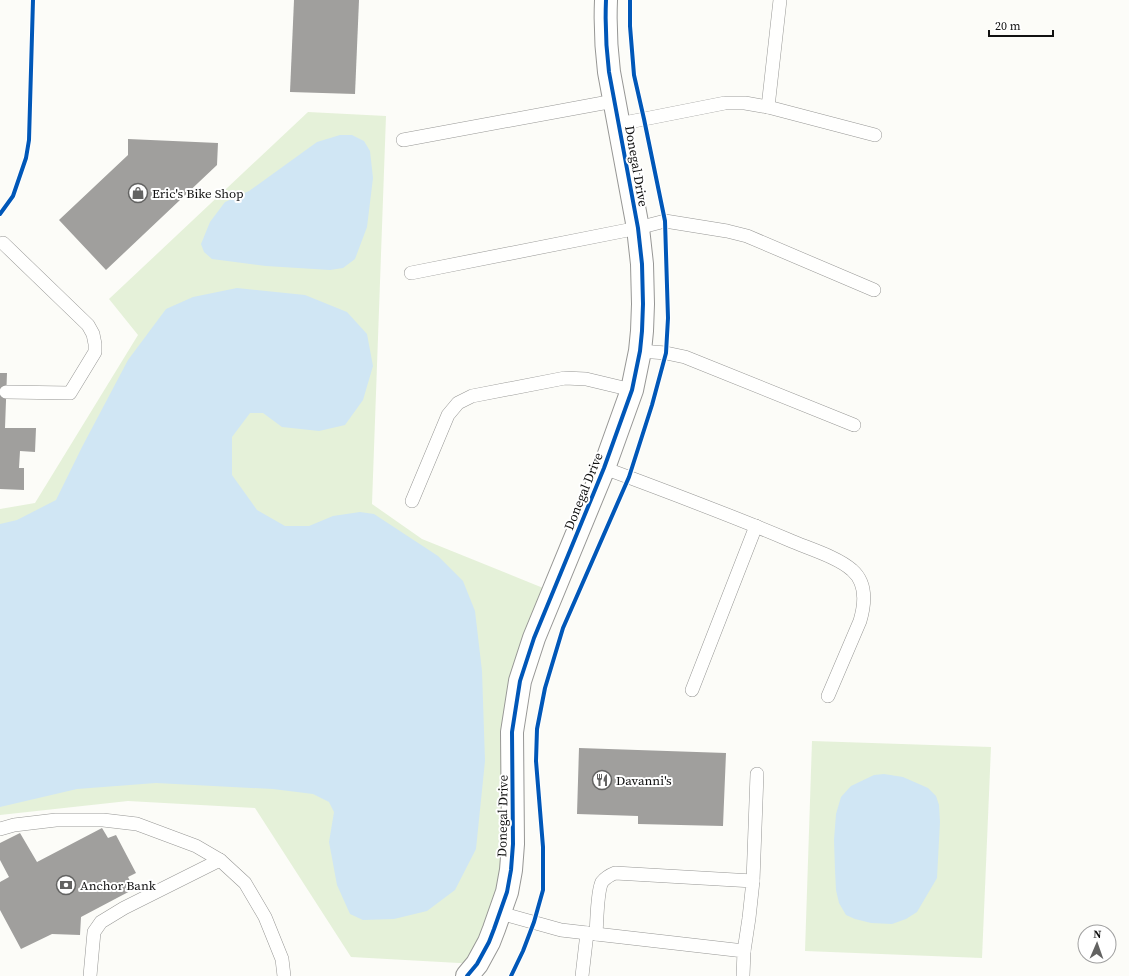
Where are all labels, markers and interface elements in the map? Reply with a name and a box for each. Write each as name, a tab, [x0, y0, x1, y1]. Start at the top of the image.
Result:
scale bar	[989, 12, 1053, 38]
text: 20 m	[995, 18, 1021, 34]
street label: Donegal Drive	[621, 124, 652, 208]
shop icon: Eric's Bike Shop	[127, 182, 149, 204]
place label: Eric's Bike Shop	[152, 185, 244, 202]
street label: Donegal Drive	[560, 450, 607, 532]
restaurant icon: Davanni's	[591, 769, 613, 791]
place label: Davanni's	[616, 772, 672, 789]
street label: Donegal Drive	[493, 774, 512, 857]
bank icon: Anchor Bank	[55, 874, 77, 896]
place label: Anchor Bank	[80, 877, 157, 894]
north arrow	[1077, 924, 1117, 964]
text: N	[1093, 927, 1102, 942]

